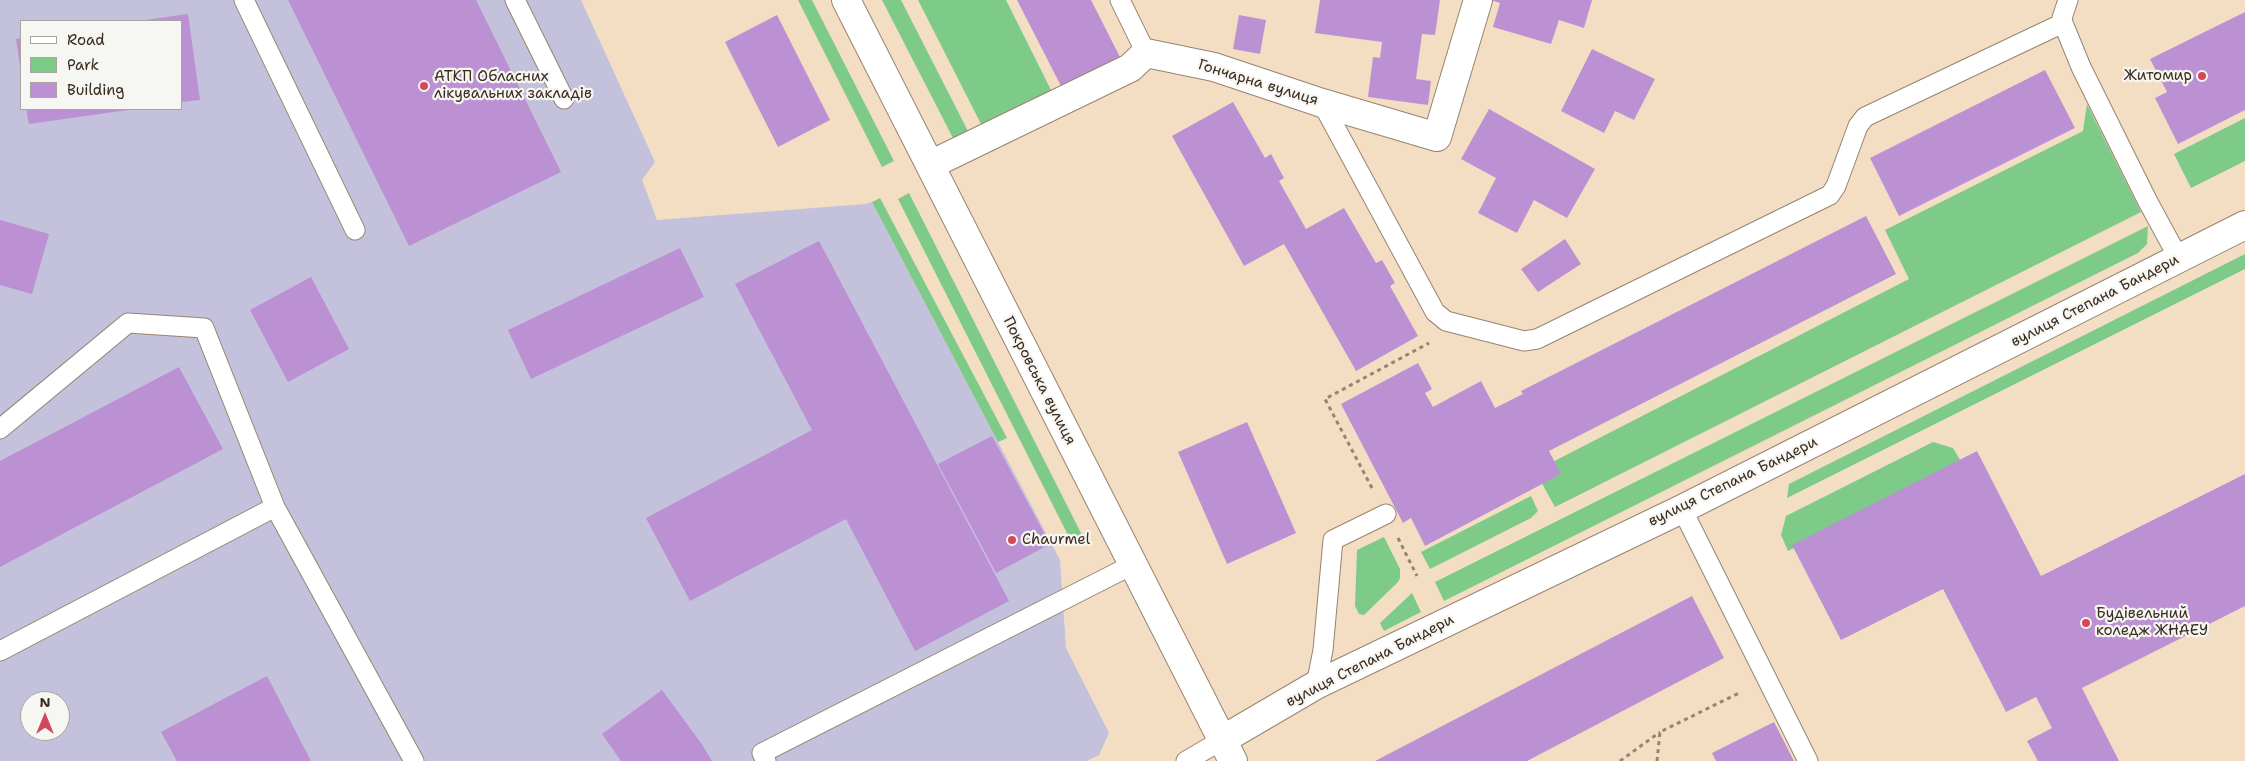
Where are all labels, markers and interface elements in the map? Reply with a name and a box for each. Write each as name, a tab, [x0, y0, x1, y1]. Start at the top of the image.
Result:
legend	[20, 20, 182, 110]
text: Road	[67, 30, 105, 50]
text: Park	[67, 55, 99, 75]
street label: Гончарна вулиця	[1196, 56, 1320, 110]
place label: Житомир	[2124, 67, 2192, 85]
place label: АТКП Обласних лікувальних закладів	[434, 68, 592, 103]
marker: Житомир	[2196, 70, 2208, 82]
text: Building	[67, 80, 124, 100]
marker: АТКП Обласних лікувальних закладів	[418, 80, 430, 92]
street label: вулиця Степана Бандери	[2008, 251, 2182, 351]
street label: Покровська вулиця	[999, 314, 1079, 448]
street label: вулиця Степана Бандери	[1645, 433, 1821, 531]
place label: Chaurmel	[1022, 531, 1090, 549]
marker: Chaurmel	[1006, 534, 1018, 546]
place label: Будівельний коледж ЖНАЕУ	[2096, 605, 2208, 640]
street label: вулиця Степана Бандери	[1283, 611, 1457, 711]
marker: Будівельний коледж ЖНАЕУ	[2080, 617, 2092, 629]
north arrow	[20, 691, 70, 741]
text: N	[39, 693, 51, 711]

